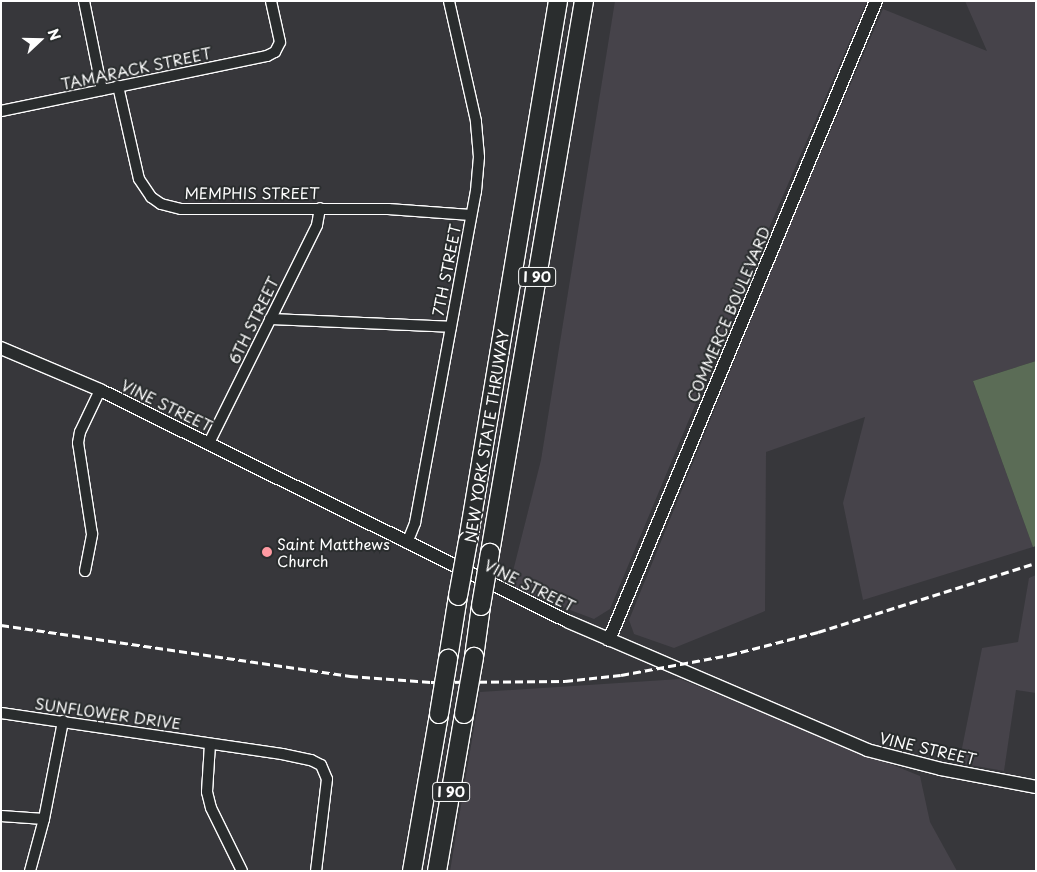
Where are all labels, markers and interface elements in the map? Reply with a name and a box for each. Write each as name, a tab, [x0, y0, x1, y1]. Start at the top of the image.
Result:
north arrow	[15, 15, 65, 65]
text: N	[43, 26, 66, 43]
street label: TAMARACK STREET	[59, 43, 213, 93]
street label: MEMPHIS STREET	[184, 184, 320, 202]
street label: 7TH STREET	[428, 222, 464, 318]
street label: COMMERCE BOULEVARD	[682, 223, 774, 405]
road number: I 90	[517, 266, 557, 288]
street label: 6TH STREET	[224, 273, 282, 367]
street label: NEW YORK STATE THRUWAY	[460, 326, 512, 546]
street label: VINE STREET	[118, 375, 216, 435]
place label: Saint Matthews Church	[277, 534, 390, 569]
marker: Saint Matthews Church	[261, 546, 273, 558]
street label: VINE STREET	[481, 555, 579, 615]
street label: SUNFLOWER DRIVE	[34, 694, 182, 732]
street label: VINE STREET	[877, 728, 979, 768]
road number: I 90	[431, 780, 471, 804]

